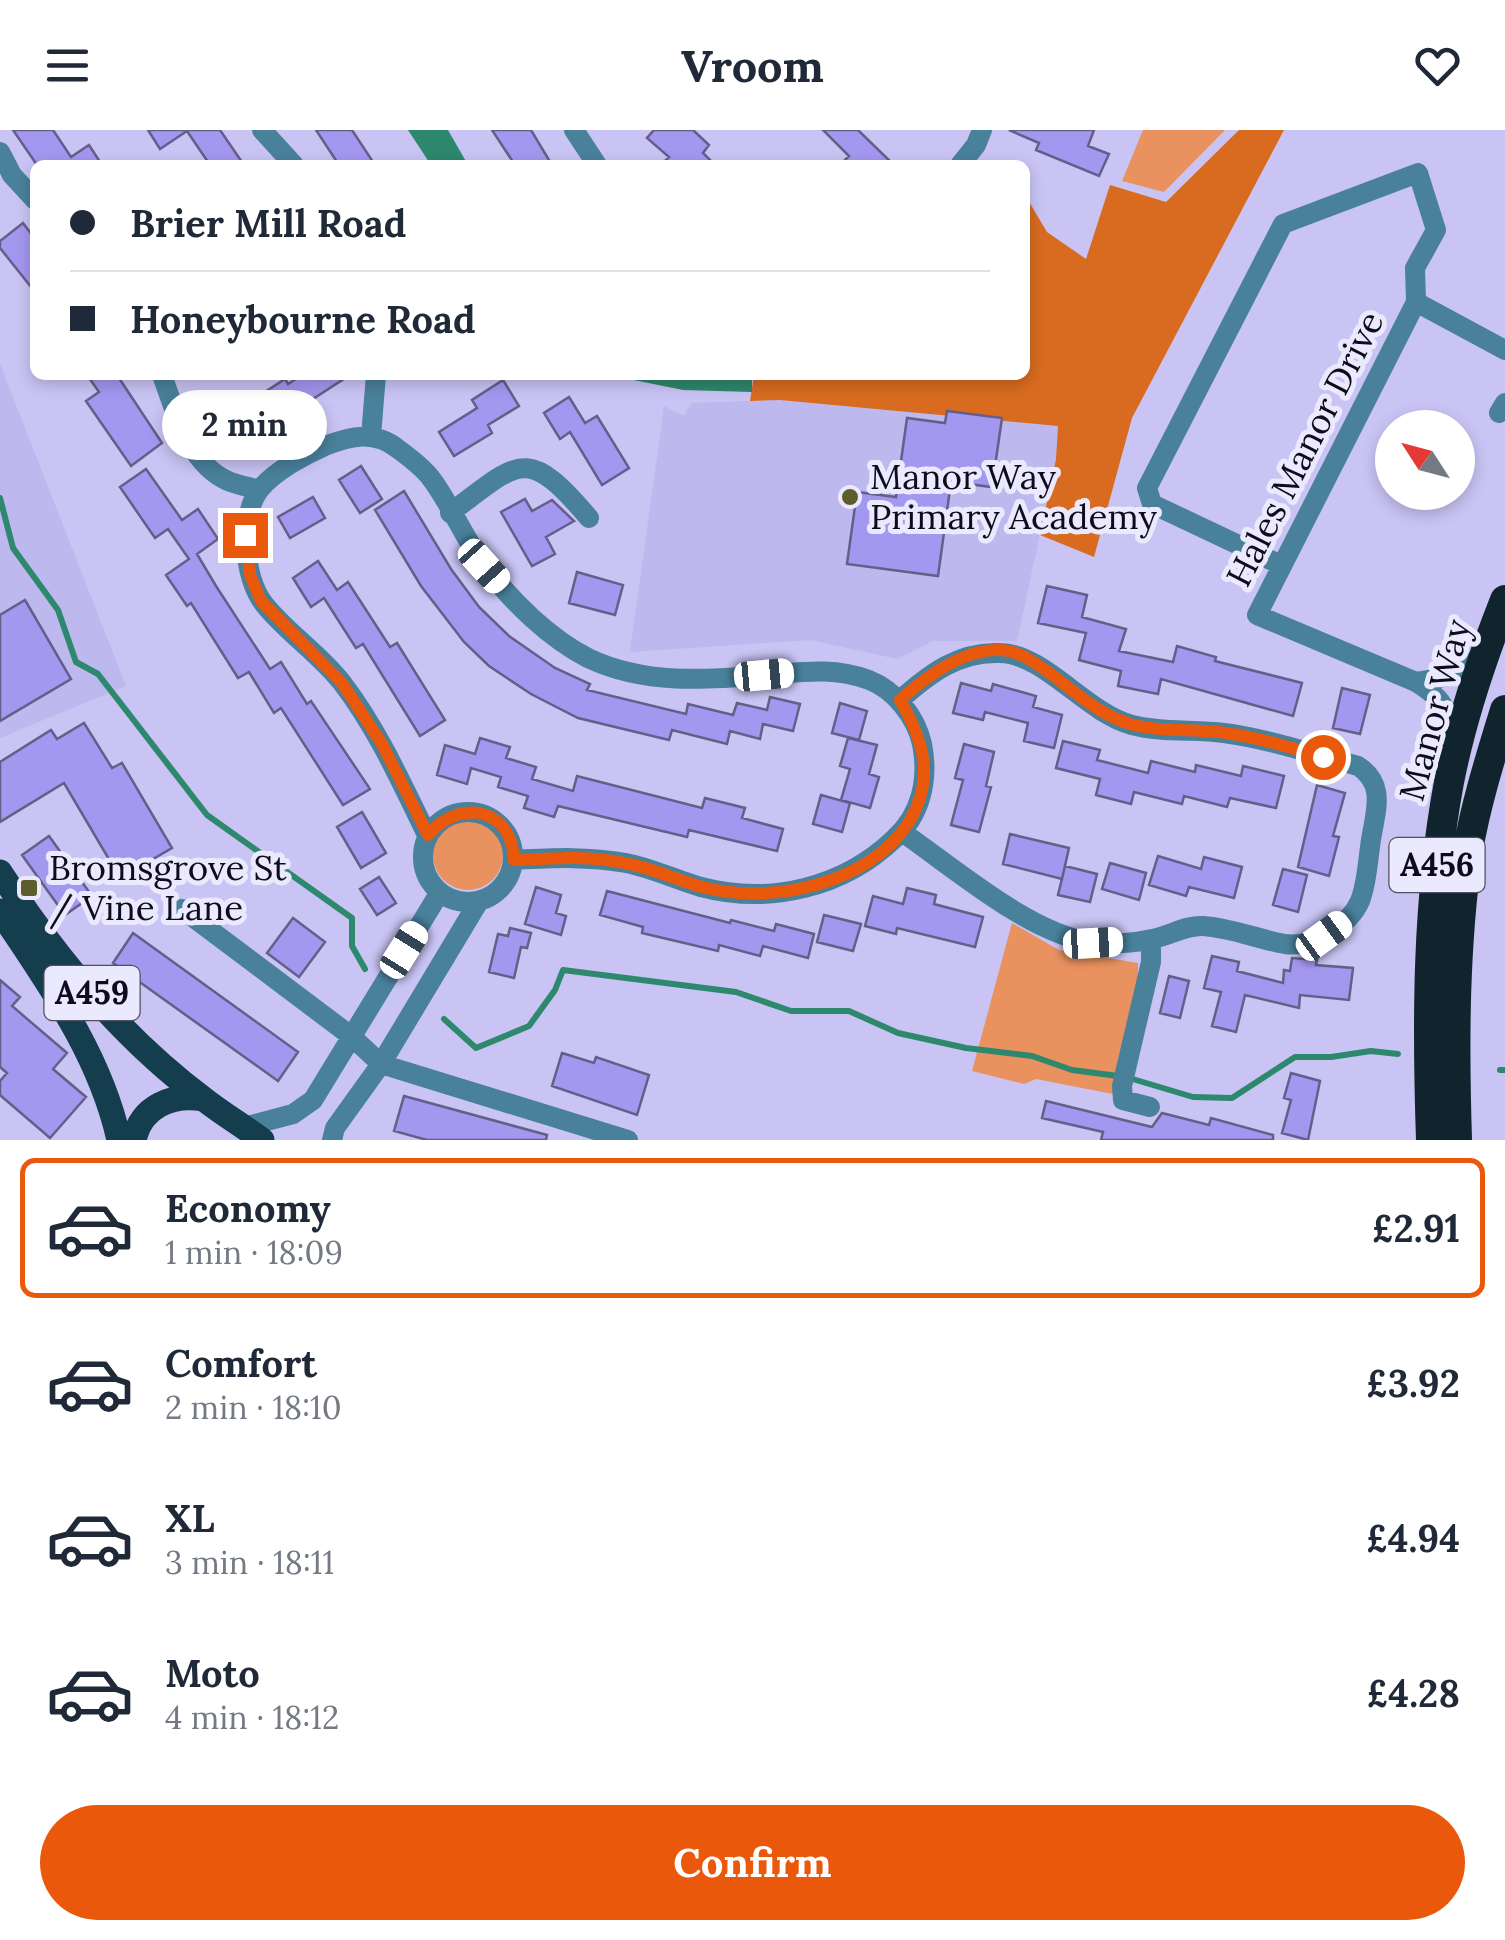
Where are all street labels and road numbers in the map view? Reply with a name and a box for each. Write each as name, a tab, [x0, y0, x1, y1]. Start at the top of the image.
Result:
street label: Hales Manor Drive	[1216, 304, 1393, 594]
street label: Manor Way	[1389, 614, 1480, 805]
road number: A456	[1390, 838, 1484, 892]
road number: A459	[44, 966, 140, 1020]

